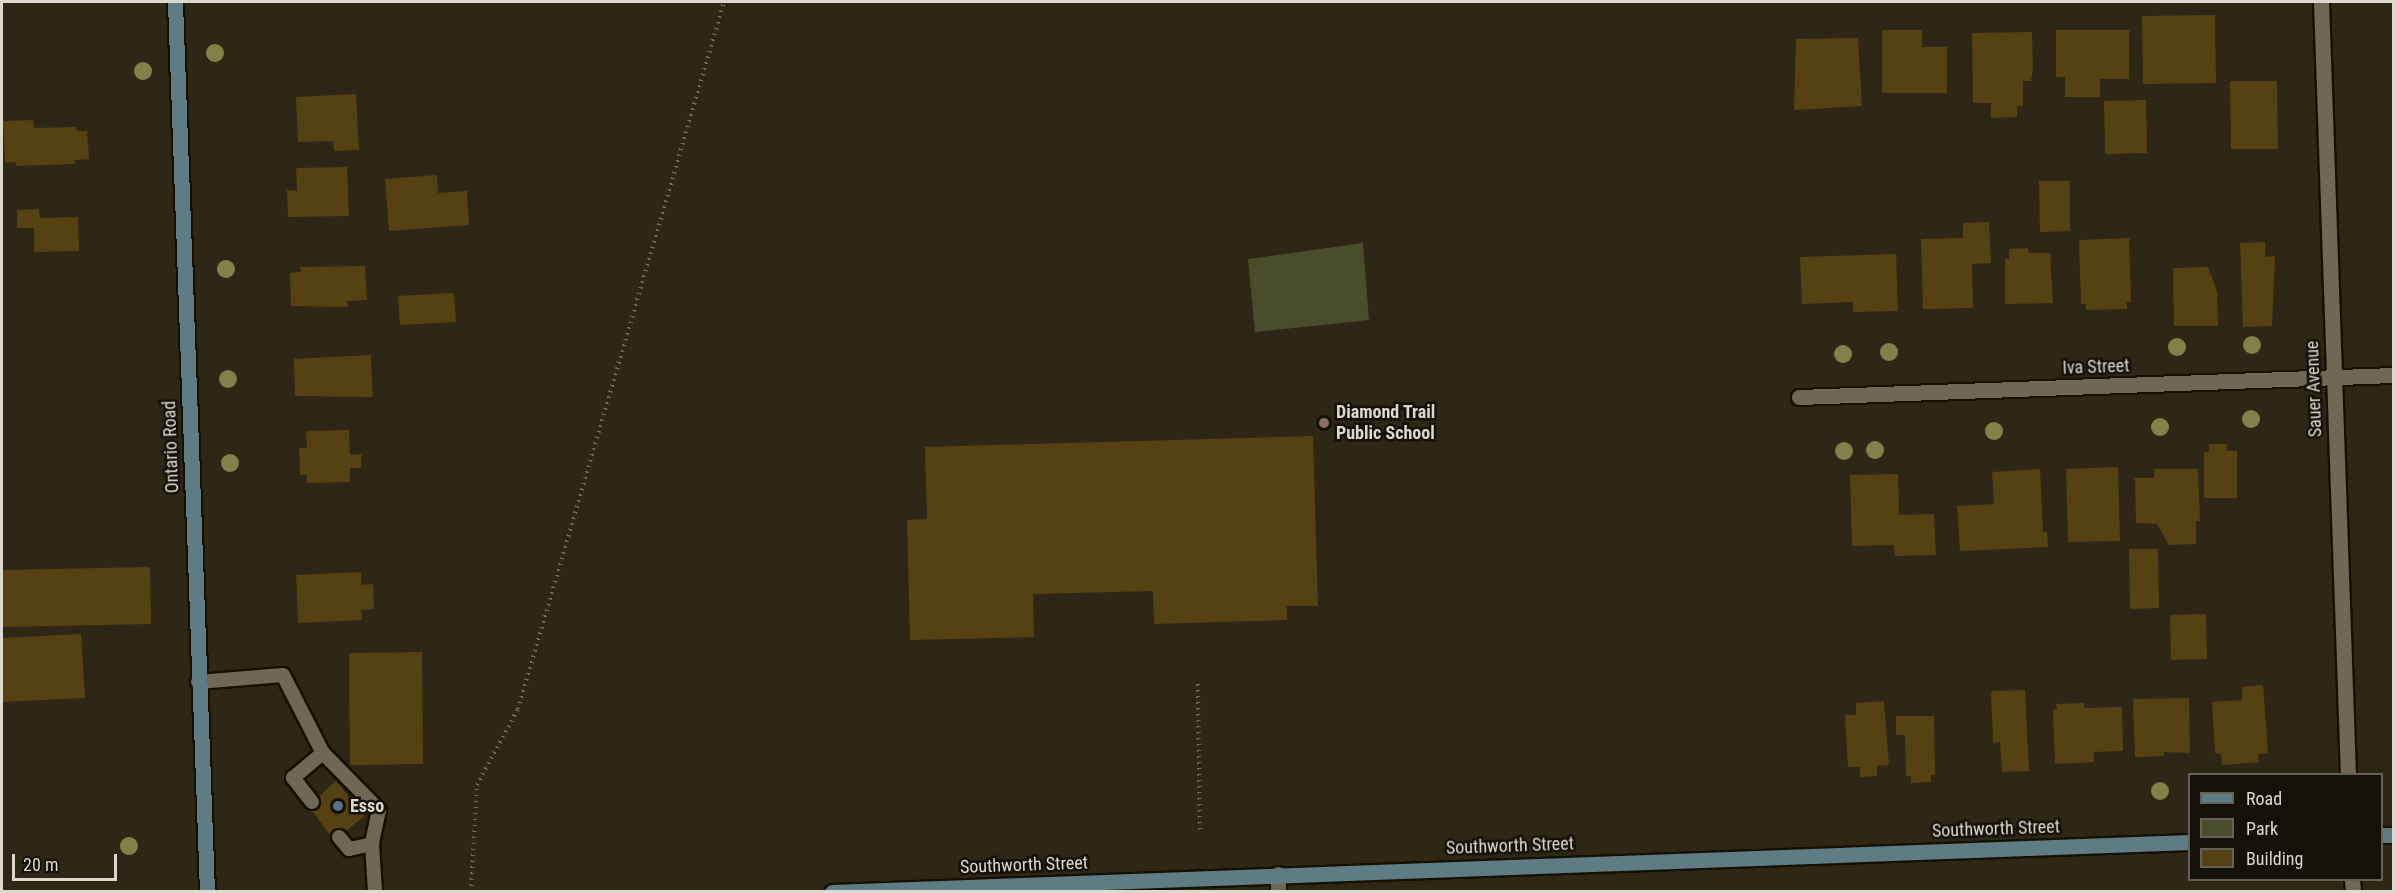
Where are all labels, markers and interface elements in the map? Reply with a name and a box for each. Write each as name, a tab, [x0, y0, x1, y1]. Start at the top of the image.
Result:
street label: Sauer Avenue	[2302, 340, 2326, 438]
street label: Iva Street	[2062, 355, 2130, 379]
street label: Ontario Road	[159, 400, 183, 494]
place label: Diamond Trail Public School	[1336, 402, 1436, 444]
marker: Diamond Trail Public School	[1317, 416, 1331, 430]
legend	[2188, 773, 2383, 881]
text: Road	[2246, 788, 2282, 809]
place label: Esso	[350, 795, 384, 817]
marker: Esso	[331, 799, 345, 813]
street label: Southworth Street	[1932, 816, 2060, 842]
text: Park	[2246, 818, 2278, 839]
street label: Southworth Street	[1446, 833, 1574, 859]
scale bar	[15, 842, 120, 880]
text: Building	[2246, 848, 2303, 869]
street label: Southworth Street	[960, 852, 1088, 878]
text: 20 m	[23, 854, 58, 875]

